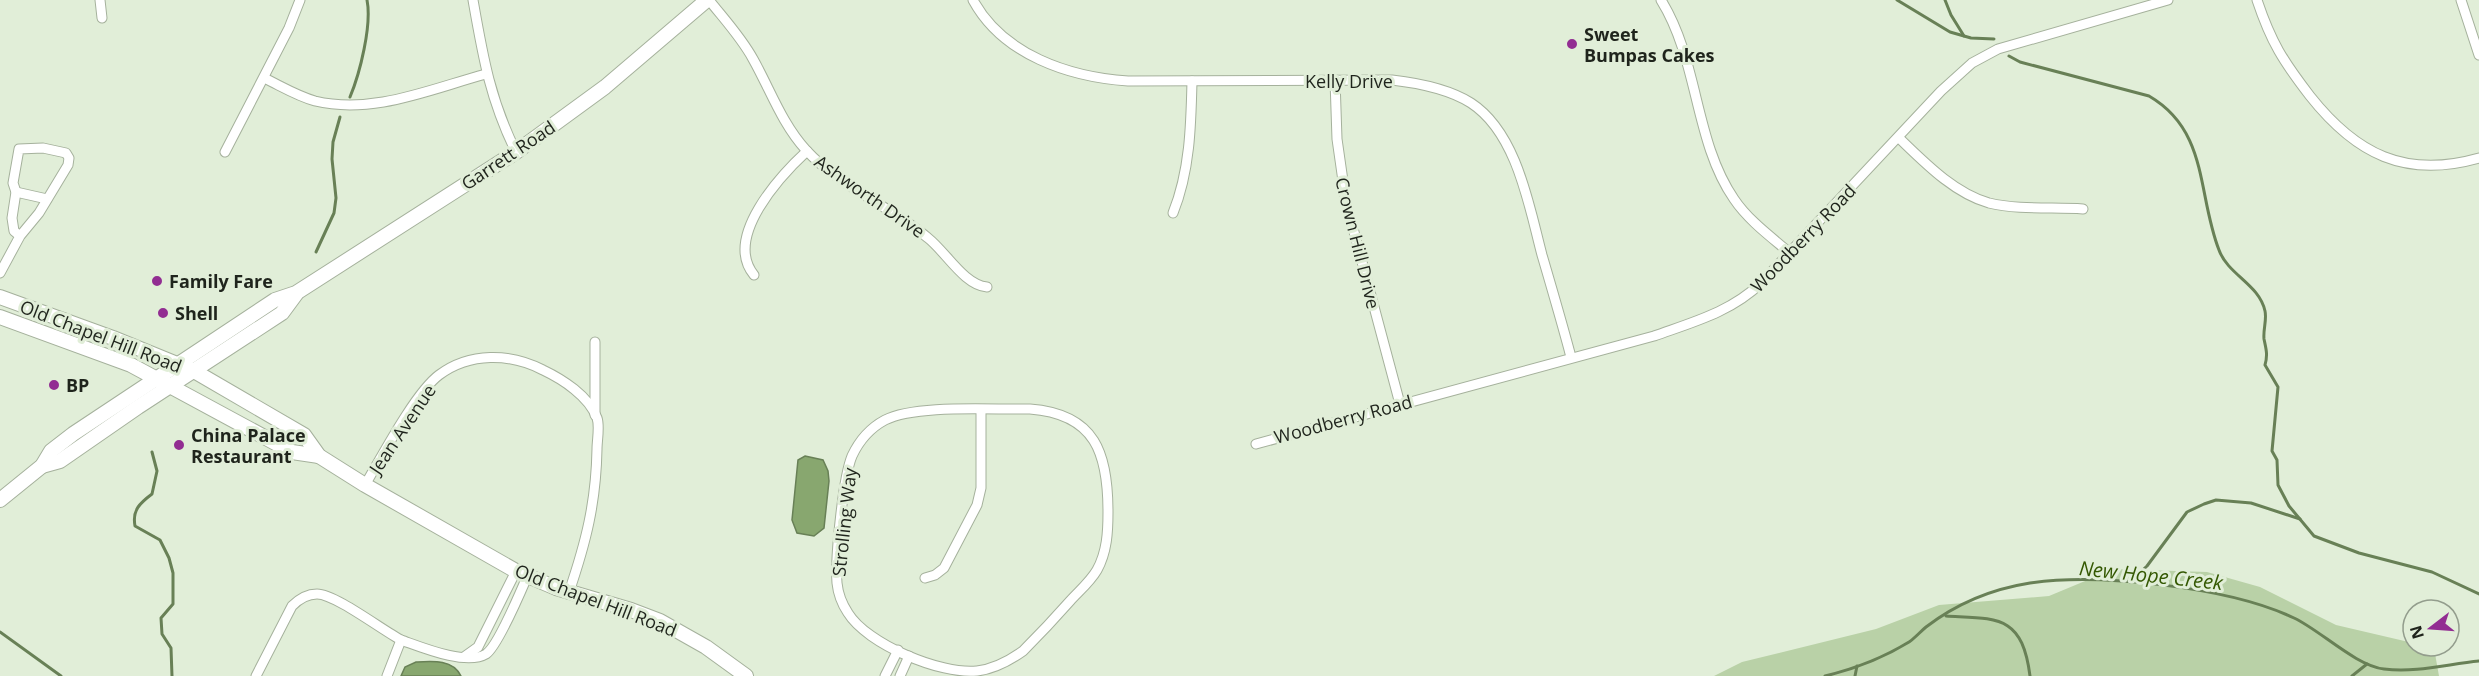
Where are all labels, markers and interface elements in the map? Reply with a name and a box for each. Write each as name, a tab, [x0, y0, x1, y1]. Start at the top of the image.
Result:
place label: Sweet Bumpas Cakes	[1584, 22, 1715, 67]
marker: Sweet Bumpas Cakes	[1565, 37, 1579, 51]
street label: Kelly Drive	[1305, 69, 1393, 93]
street label: Garrett Road	[456, 115, 560, 195]
street label: Ashworth Drive	[810, 149, 930, 243]
street label: Crown Hill Drive	[1330, 175, 1386, 311]
street label: Woodberry Road	[1745, 179, 1861, 297]
place label: Family Fare	[169, 269, 273, 293]
marker: Family Fare	[150, 274, 164, 288]
street label: Old Chapel Hill Road	[17, 294, 185, 378]
place label: Shell	[175, 301, 218, 325]
marker: Shell	[156, 306, 170, 320]
place label: BP	[66, 373, 89, 397]
marker: BP	[47, 378, 61, 392]
street label: Jean Avenue	[362, 379, 441, 480]
street label: Woodberry Road	[1271, 389, 1415, 449]
place label: China Palace Restaurant	[191, 423, 306, 468]
marker: China Palace Restaurant	[172, 438, 186, 452]
street label: Strolling Way	[826, 465, 862, 578]
water label: New Hope Creek	[2078, 554, 2225, 596]
street label: Old Chapel Hill Road	[512, 558, 680, 642]
north arrow	[2401, 598, 2461, 658]
text: N	[2404, 623, 2429, 642]

